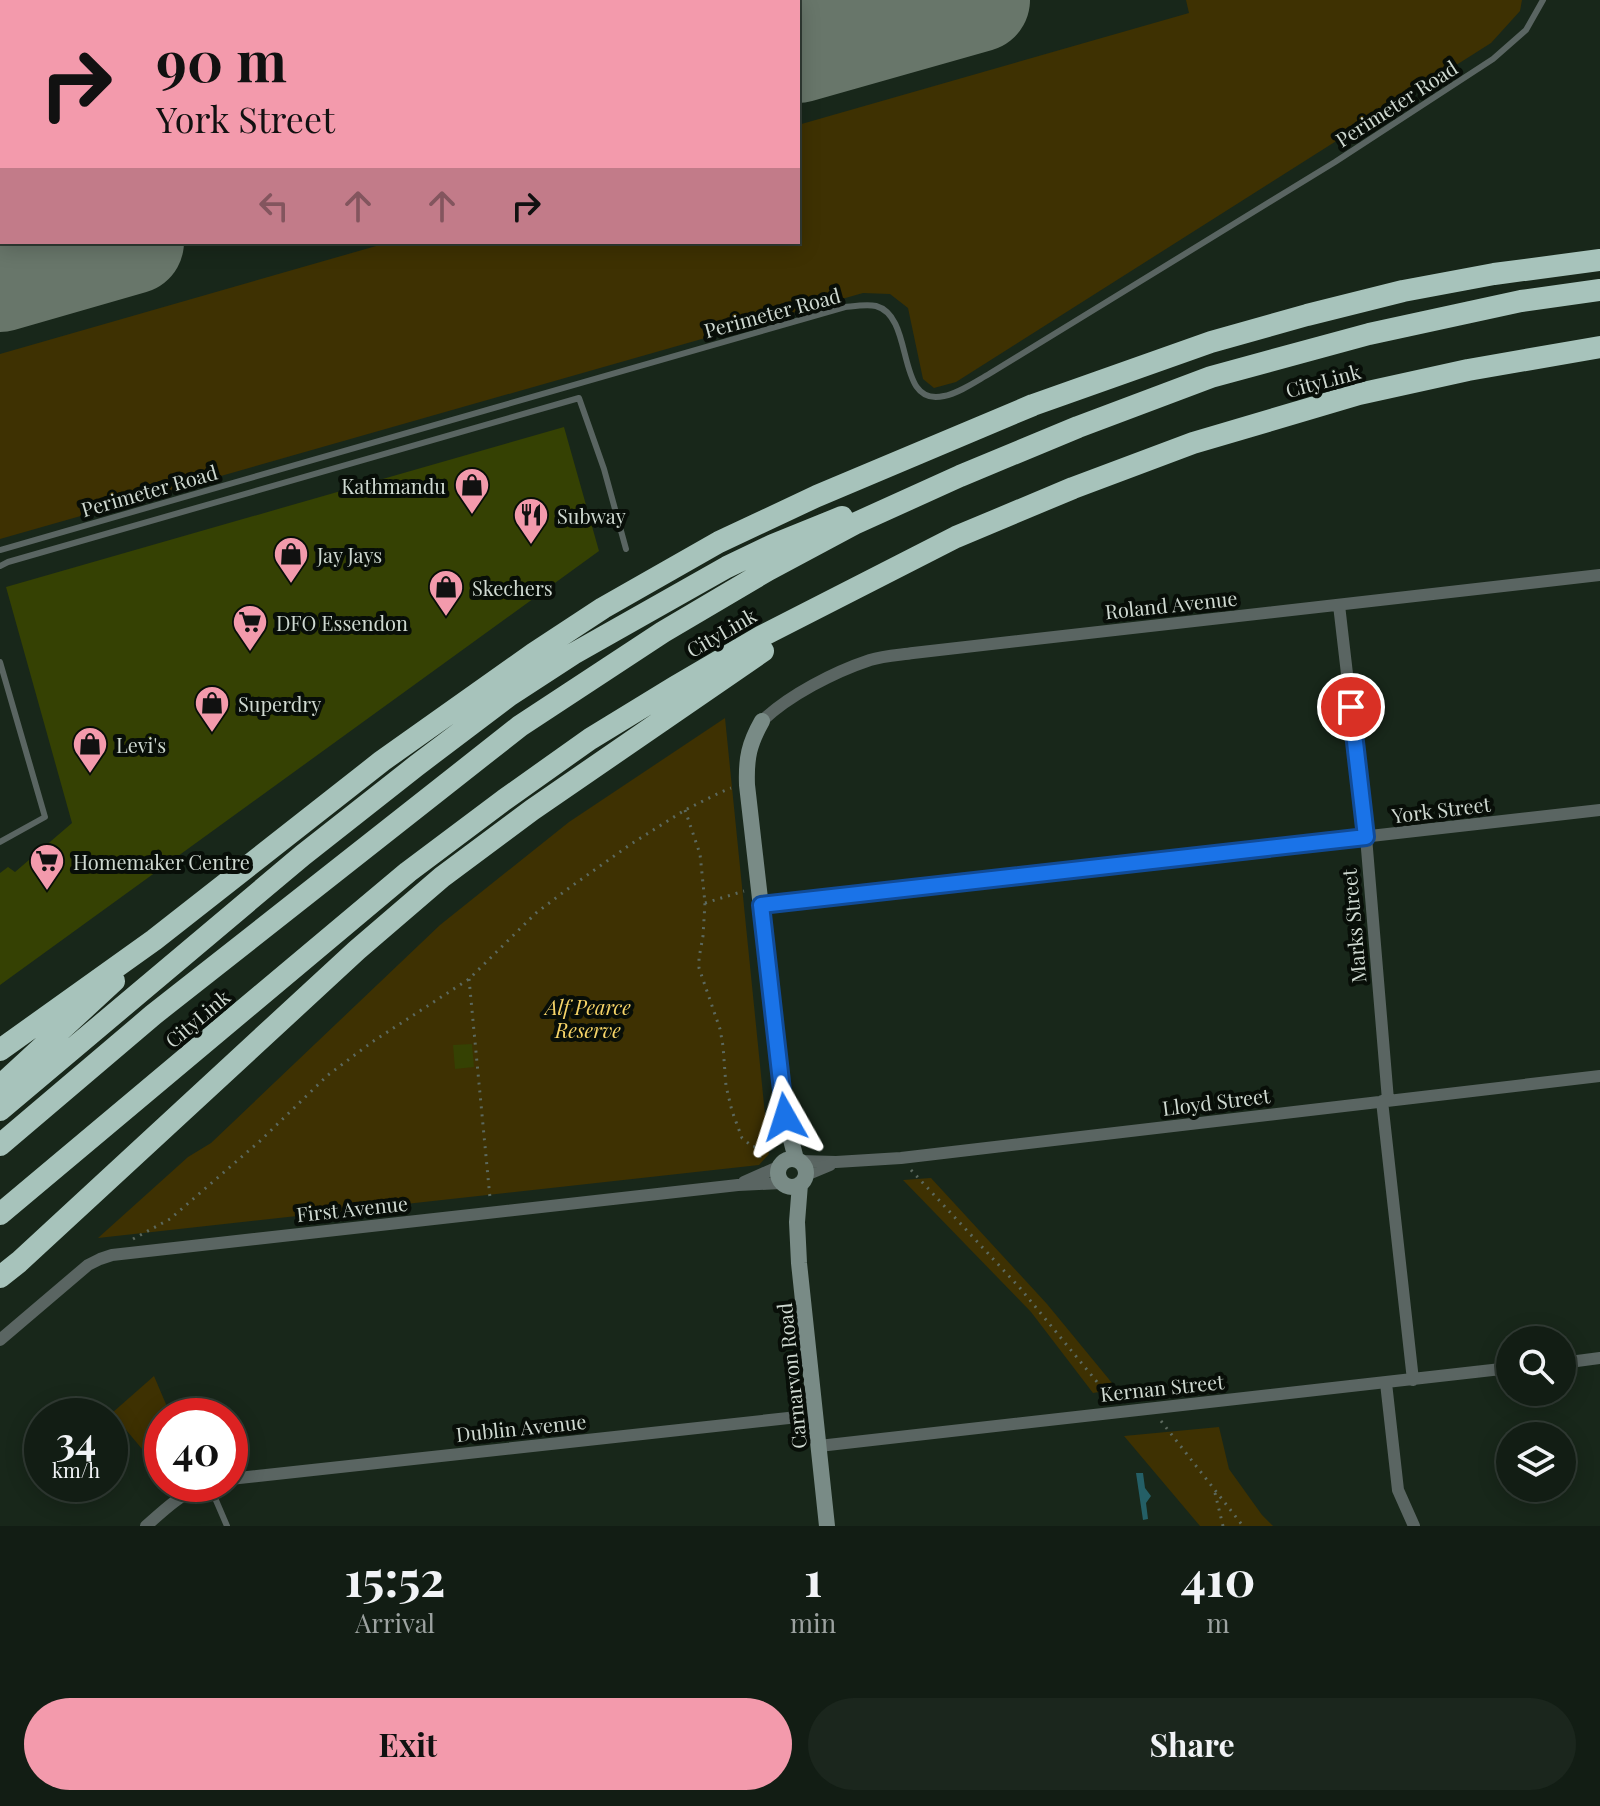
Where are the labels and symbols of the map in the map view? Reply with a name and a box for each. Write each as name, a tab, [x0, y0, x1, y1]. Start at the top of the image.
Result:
street label: Perimeter Road	[1330, 53, 1463, 153]
street label: Perimeter Road	[701, 281, 844, 343]
street label: CityLink	[1282, 357, 1364, 403]
street label: Perimeter Road	[78, 458, 221, 522]
shop icon: Kathmandu	[453, 466, 491, 516]
place label: Kathmandu	[341, 472, 446, 499]
restaurant icon: Subway	[512, 496, 550, 546]
place label: Subway	[557, 502, 626, 529]
shop icon: Jay Jays	[272, 535, 310, 585]
place label: Jay Jays	[316, 541, 382, 568]
shop icon: Skechers	[427, 568, 465, 618]
place label: Skechers	[472, 574, 553, 601]
street label: Roland Avenue	[1103, 584, 1239, 624]
street label: CityLink	[681, 601, 761, 663]
supermarket icon: DFO Essendon	[231, 603, 269, 653]
place label: DFO Essendon	[276, 609, 408, 636]
pin	[1317, 673, 1385, 741]
shop icon: Superdry	[193, 684, 231, 734]
place label: Superdry	[238, 690, 321, 717]
shop icon: Levi's	[71, 725, 109, 775]
place label: Levi's	[116, 731, 166, 758]
street label: York Street	[1389, 789, 1493, 829]
supermarket icon: Homemaker Centre	[28, 842, 66, 892]
place label: Homemaker Centre	[73, 848, 250, 875]
street label: Marks Street	[1334, 867, 1371, 984]
street label: CityLink	[159, 983, 235, 1053]
park label: Alf Pearce Reserve	[543, 993, 631, 1043]
position arrow	[743, 1075, 827, 1159]
street label: Lloyd Street	[1161, 1081, 1272, 1121]
street label: First Avenue	[295, 1189, 409, 1227]
street label: Carnarvon Road	[770, 1301, 812, 1450]
street label: Kernan Street	[1099, 1367, 1226, 1407]
speed limit sign: 40	[144, 1398, 248, 1502]
street label: Dublin Avenue	[454, 1407, 588, 1447]

